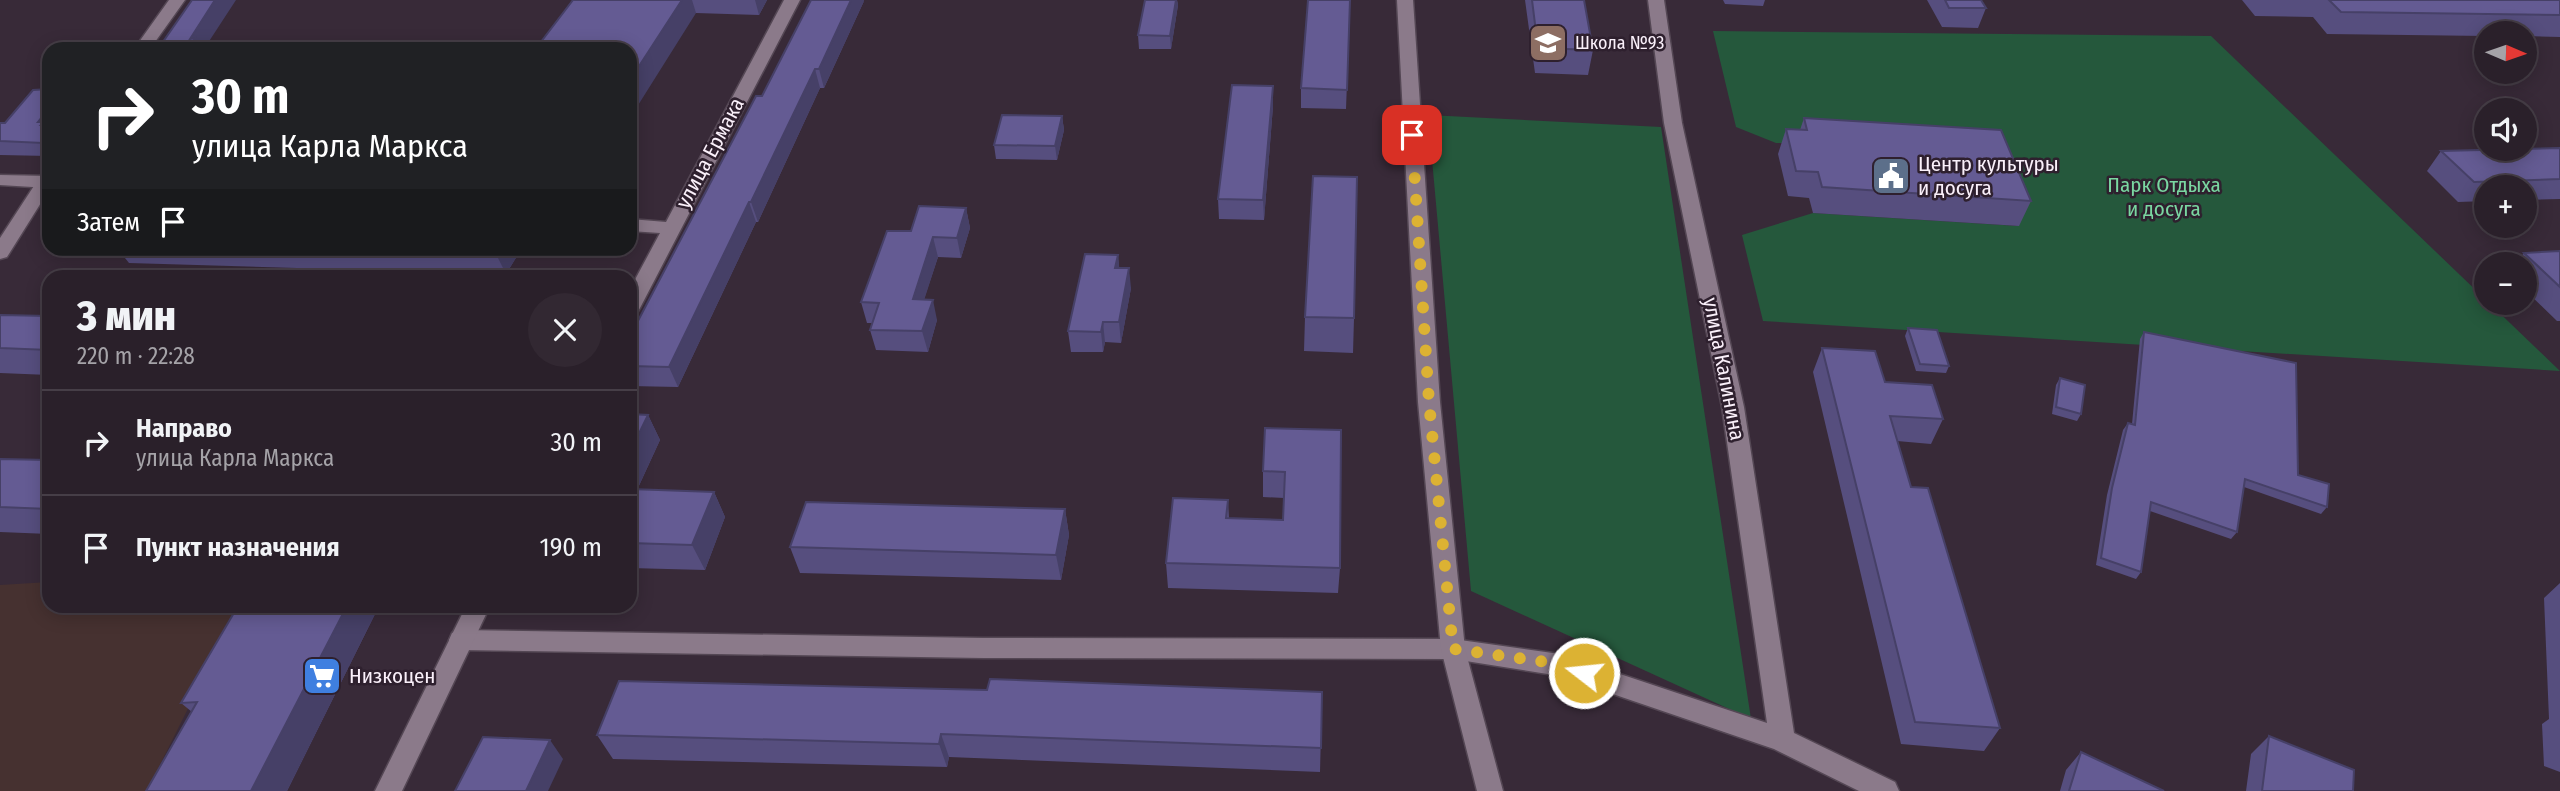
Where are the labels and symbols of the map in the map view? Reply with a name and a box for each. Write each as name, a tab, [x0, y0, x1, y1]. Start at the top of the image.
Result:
north arrow	[2474, 21, 2538, 84]
school or university icon: Школа №93	[1527, 22, 1569, 64]
place label: Школа №93	[1575, 32, 1664, 54]
street label: улица Ермака	[670, 93, 750, 213]
pin	[1382, 105, 1442, 165]
place label: Центр культуры и досуга	[1918, 151, 2059, 201]
public building icon: Центр культуры и досуга	[1870, 155, 1912, 197]
park label: Парк Отдыха и досуга	[2107, 172, 2221, 222]
street label: улица Калинина	[1697, 295, 1751, 443]
position arrow	[1547, 636, 1621, 710]
supermarket icon: Низкоцен	[301, 655, 343, 697]
place label: Низкоцен	[349, 663, 436, 689]

